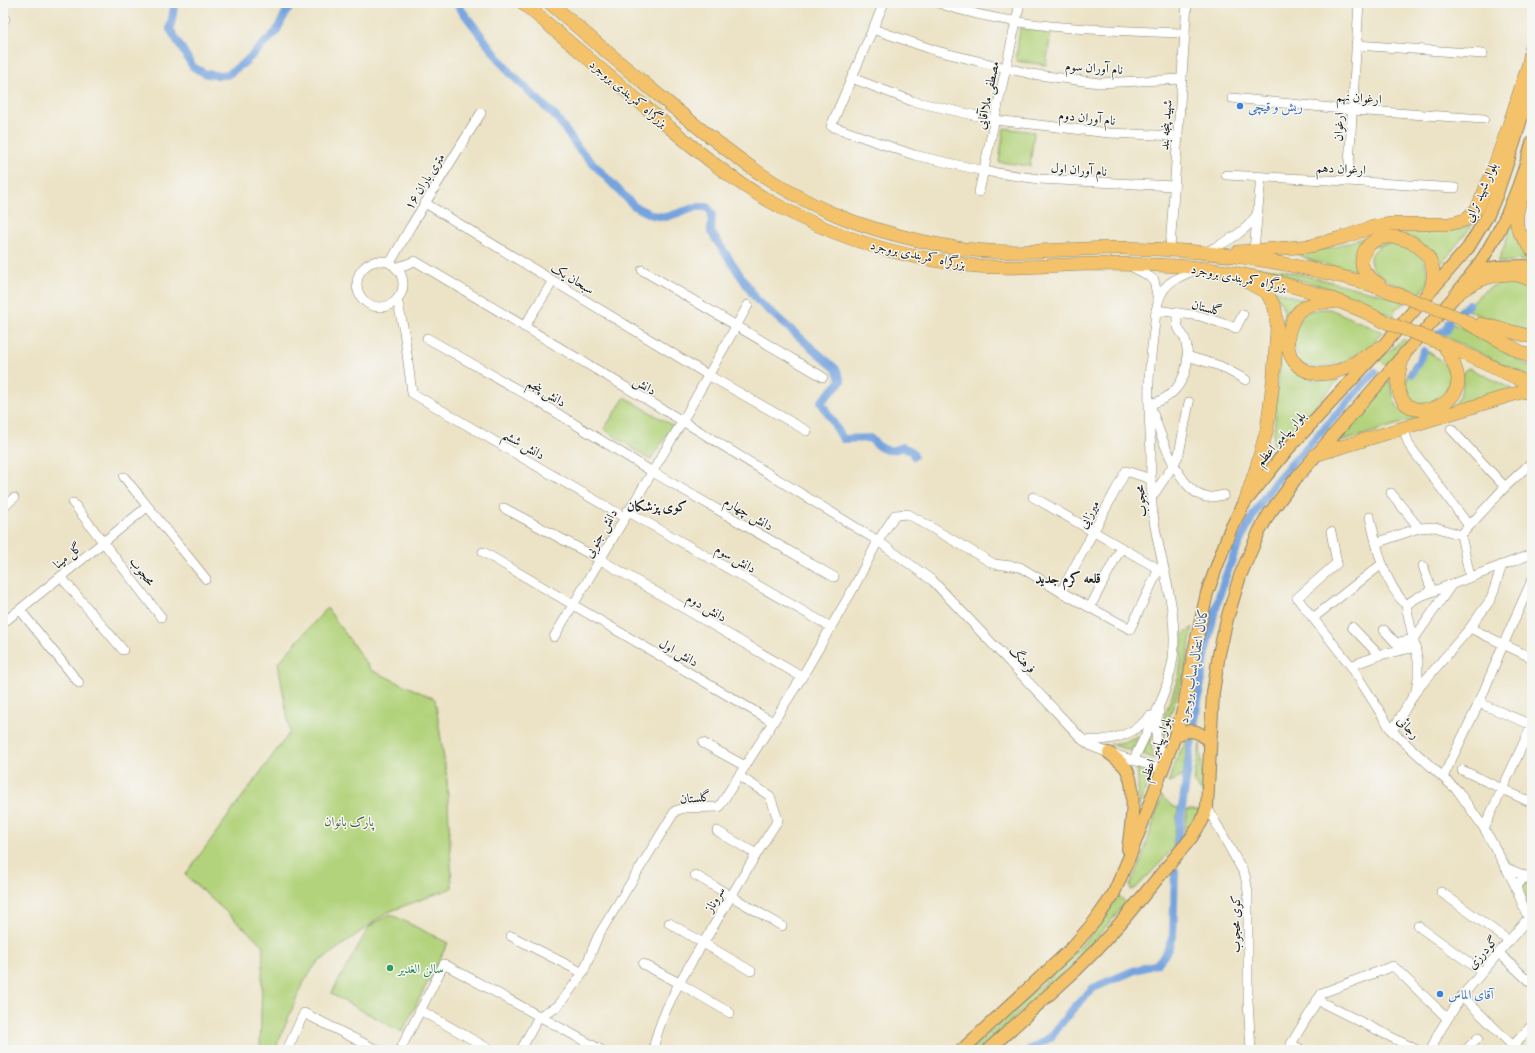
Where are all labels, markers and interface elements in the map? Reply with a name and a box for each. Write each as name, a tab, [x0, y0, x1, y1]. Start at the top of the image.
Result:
street label: بزرگراه کمربندی بروجرد	[586, 56, 672, 132]
street label: نام آوران سوم	[1064, 58, 1123, 81]
street label: مصطفی ملاآقایی	[973, 60, 1005, 131]
street label: ارغوان نهم	[1335, 88, 1382, 112]
street label: شهید پنجه بند	[1156, 99, 1176, 151]
place label: ریش و قیچی	[1248, 99, 1303, 116]
marker: ریش و قیچی	[1235, 101, 1245, 111]
street label: نام آوران دوم	[1057, 107, 1116, 132]
street label: ارغوان	[1330, 112, 1348, 142]
street label: ۱۶ متری باران	[401, 150, 449, 213]
street label: نام آوران اول	[1050, 160, 1108, 183]
street label: ارغوان دهم	[1315, 160, 1367, 182]
street label: بلوار شهید ترابی	[1461, 160, 1502, 225]
street label: بزرگراه کمربندی بروجرد	[869, 236, 968, 273]
street label: سبحان یک	[548, 260, 597, 298]
street label: بزرگراه کمربندی بروجرد	[1190, 260, 1289, 295]
street label: گلستان	[1190, 296, 1224, 319]
street label: دانش	[630, 373, 659, 400]
street label: دانش پنجم	[522, 375, 569, 414]
street label: بلوار پیامبر اعظم	[1252, 408, 1312, 472]
street label: دانش ششم	[497, 426, 548, 468]
street label: محجوب	[1132, 484, 1150, 518]
street label: دانش چهارم	[719, 493, 776, 537]
district label: کوی پزشکان	[627, 498, 687, 516]
street label: میرزایی	[1075, 498, 1103, 531]
street label: دانش جنوبی	[581, 506, 622, 561]
street label: گل مینا	[50, 539, 86, 573]
street label: دانش سوم	[711, 541, 759, 580]
street label: محجوب	[126, 554, 159, 589]
district label: قلعه کرم جدید	[1035, 570, 1101, 591]
street label: دانش دوم	[682, 590, 729, 628]
water label: کانال انتقال پساب بروجرد	[1175, 606, 1213, 725]
street label: دانش اول	[656, 635, 701, 671]
street label: فرهنگ	[1005, 642, 1040, 677]
street label: رجائی	[1394, 713, 1423, 742]
street label: بلوار پیامبر اعظم	[1137, 715, 1179, 785]
street label: گلستان	[679, 789, 711, 806]
park label: پارک بانوان	[324, 814, 374, 831]
street label: سروناز	[700, 884, 729, 917]
street label: کوی محجوب	[1228, 895, 1244, 953]
street label: گودرزی	[1464, 933, 1502, 973]
place label: سالن الغدیر	[396, 961, 444, 978]
marker: سالن الغدیر	[385, 963, 395, 973]
place label: آقای الماس	[1448, 987, 1495, 1003]
marker: آقای الماس	[1435, 989, 1445, 999]

